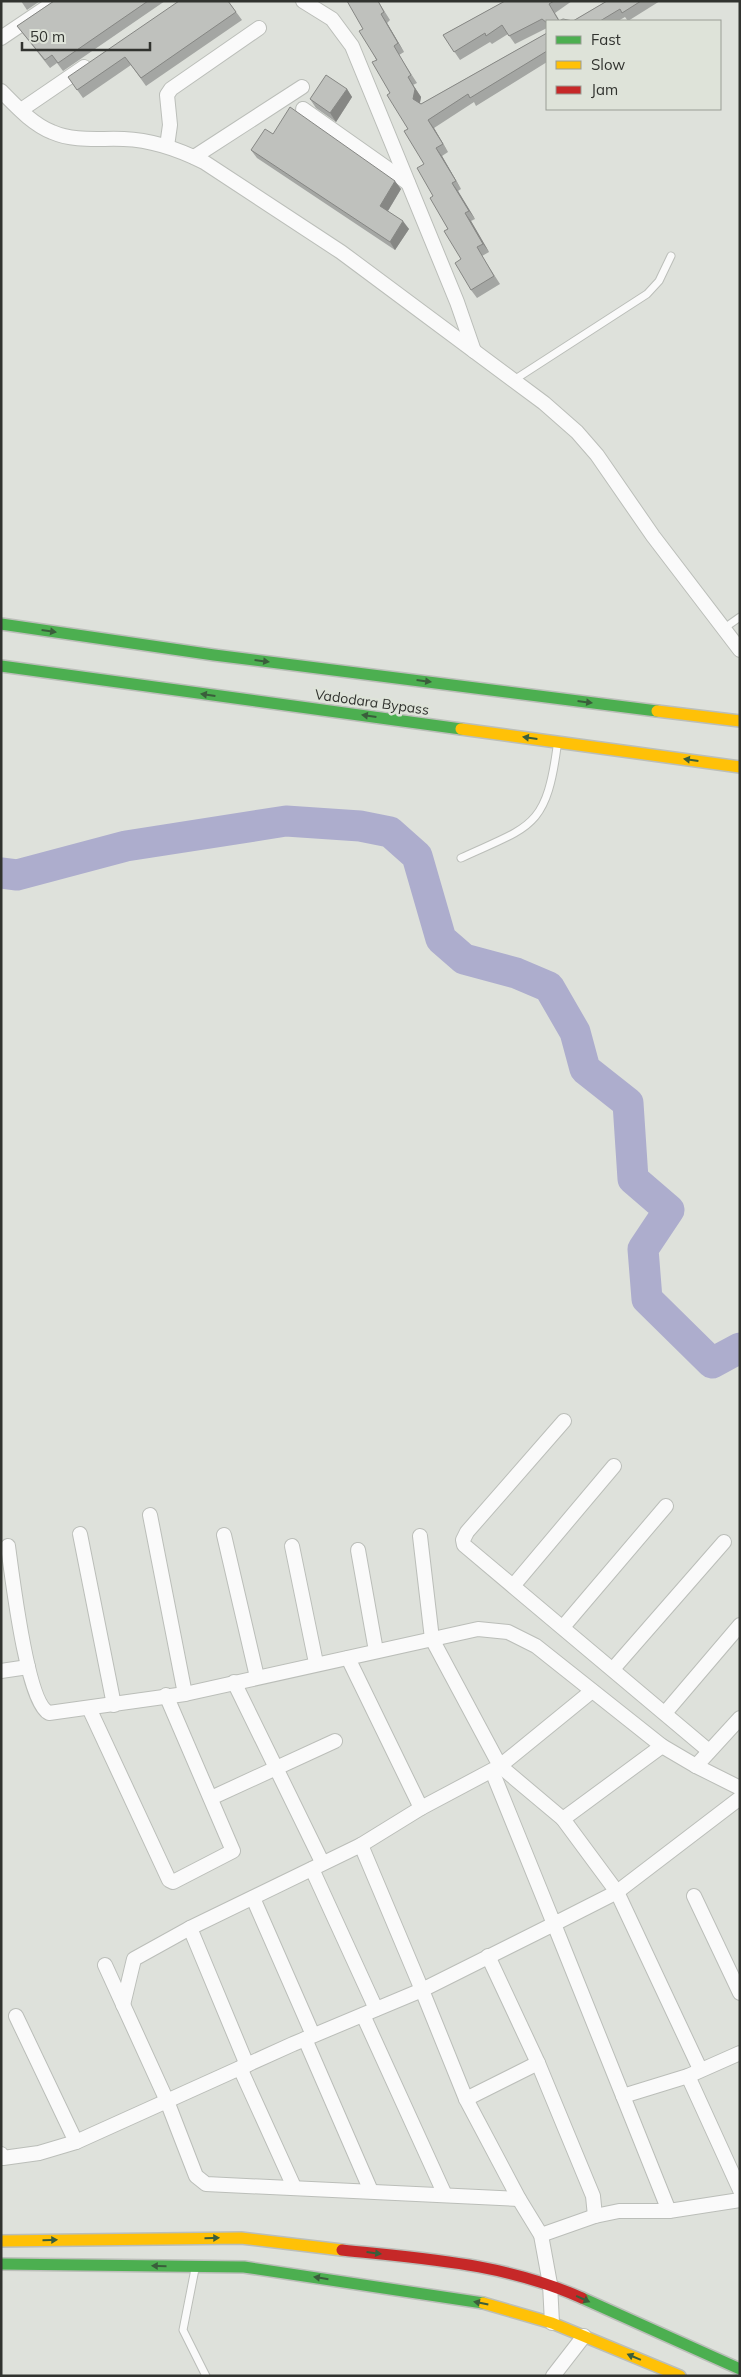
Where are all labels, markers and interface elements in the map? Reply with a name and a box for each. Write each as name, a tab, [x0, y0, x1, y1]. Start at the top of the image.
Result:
scale bar	[22, 20, 150, 52]
legend	[546, 20, 721, 110]
text: 50 m	[30, 27, 65, 46]
text: Fast	[591, 30, 621, 49]
text: Slow	[591, 55, 625, 74]
text: Jam	[591, 80, 618, 99]
one-way arrow	[42, 627, 58, 635]
one-way arrow	[255, 657, 271, 665]
one-way arrow	[416, 678, 432, 686]
street label: Vadodara Bypass	[314, 685, 430, 719]
one-way arrow	[200, 690, 216, 698]
one-way arrow	[577, 698, 593, 706]
one-way arrow	[361, 712, 377, 720]
one-way arrow	[522, 734, 538, 742]
one-way arrow	[683, 756, 699, 764]
one-way arrow	[205, 2234, 221, 2242]
one-way arrow	[42, 2236, 58, 2244]
one-way arrow	[366, 2249, 382, 2257]
one-way arrow	[151, 2262, 167, 2270]
one-way arrow	[313, 2274, 329, 2282]
one-way arrow	[576, 2295, 590, 2303]
one-way arrow	[473, 2299, 489, 2307]
one-way arrow	[627, 2353, 642, 2360]

